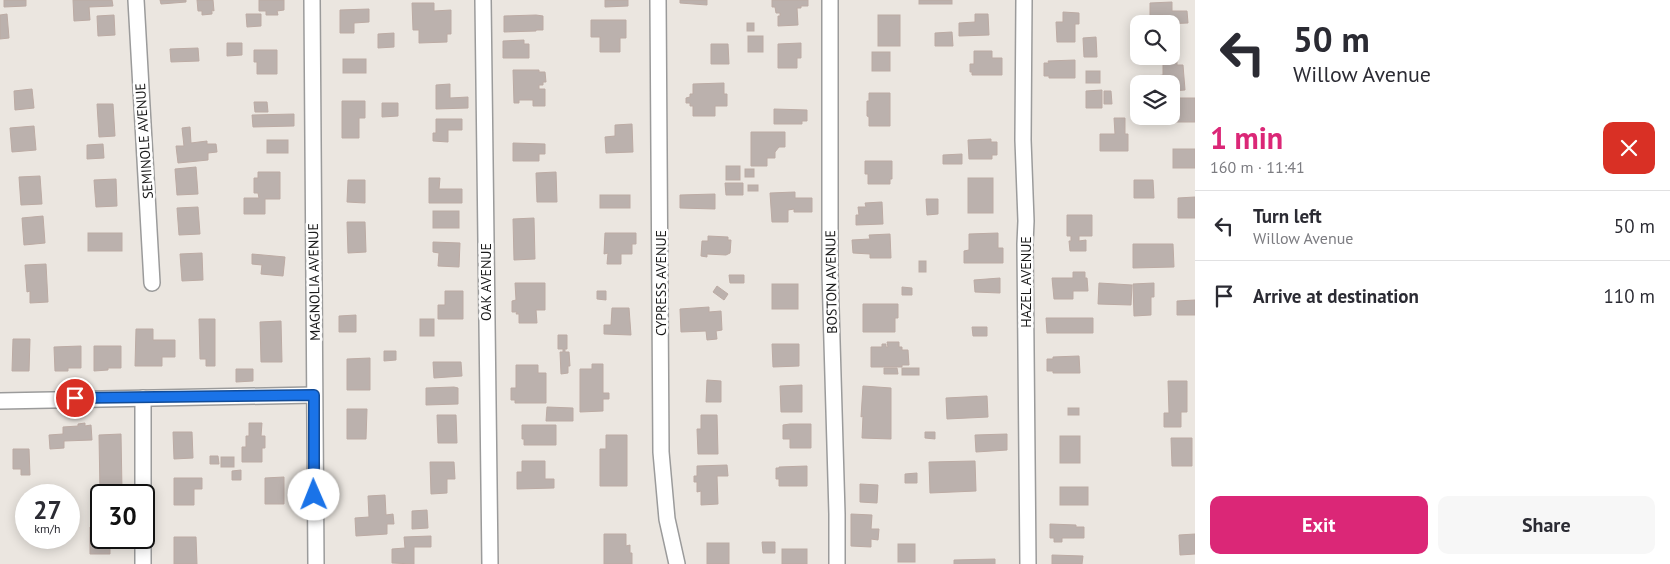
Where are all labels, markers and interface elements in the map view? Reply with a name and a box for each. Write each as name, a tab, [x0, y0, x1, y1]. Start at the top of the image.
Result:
map controls	[1130, 15, 1180, 125]
button: search	[1130, 15, 1180, 65]
text: 50 m	[1293, 16, 1370, 62]
icon: left	[1210, 20, 1275, 85]
text: Willow Avenue	[1293, 60, 1431, 88]
button: layers	[1130, 75, 1180, 125]
street label: SEMINOLE AVENUE	[131, 82, 157, 200]
text: 1 min	[1210, 118, 1283, 157]
button: close	[1603, 122, 1655, 174]
text: 160 m · 11:41	[1210, 157, 1305, 177]
text: Turn left	[1253, 204, 1322, 228]
icon: left	[1210, 212, 1238, 240]
text: 50 m	[1614, 214, 1655, 238]
street label: MAGNOLIA AVENUE	[304, 223, 324, 341]
text: Willow Avenue	[1253, 228, 1353, 248]
street label: CYPRESS AVENUE	[652, 230, 670, 336]
street label: BOSTON AVENUE	[821, 230, 841, 334]
street label: HAZEL AVENUE	[1017, 236, 1035, 328]
street label: OAK AVENUE	[477, 243, 495, 321]
icon: arrive	[1210, 282, 1238, 310]
text: Arrive at destination	[1253, 284, 1419, 308]
text: 110 m	[1603, 284, 1655, 308]
pin	[54, 377, 96, 419]
icon: arrive	[61, 384, 89, 412]
position arrow	[287, 468, 339, 520]
speed limit sign: 30	[90, 484, 155, 549]
text: 27	[33, 494, 62, 526]
button: Exit	[1210, 496, 1428, 554]
button: Share	[1438, 496, 1655, 554]
text: km/h	[34, 521, 61, 536]

